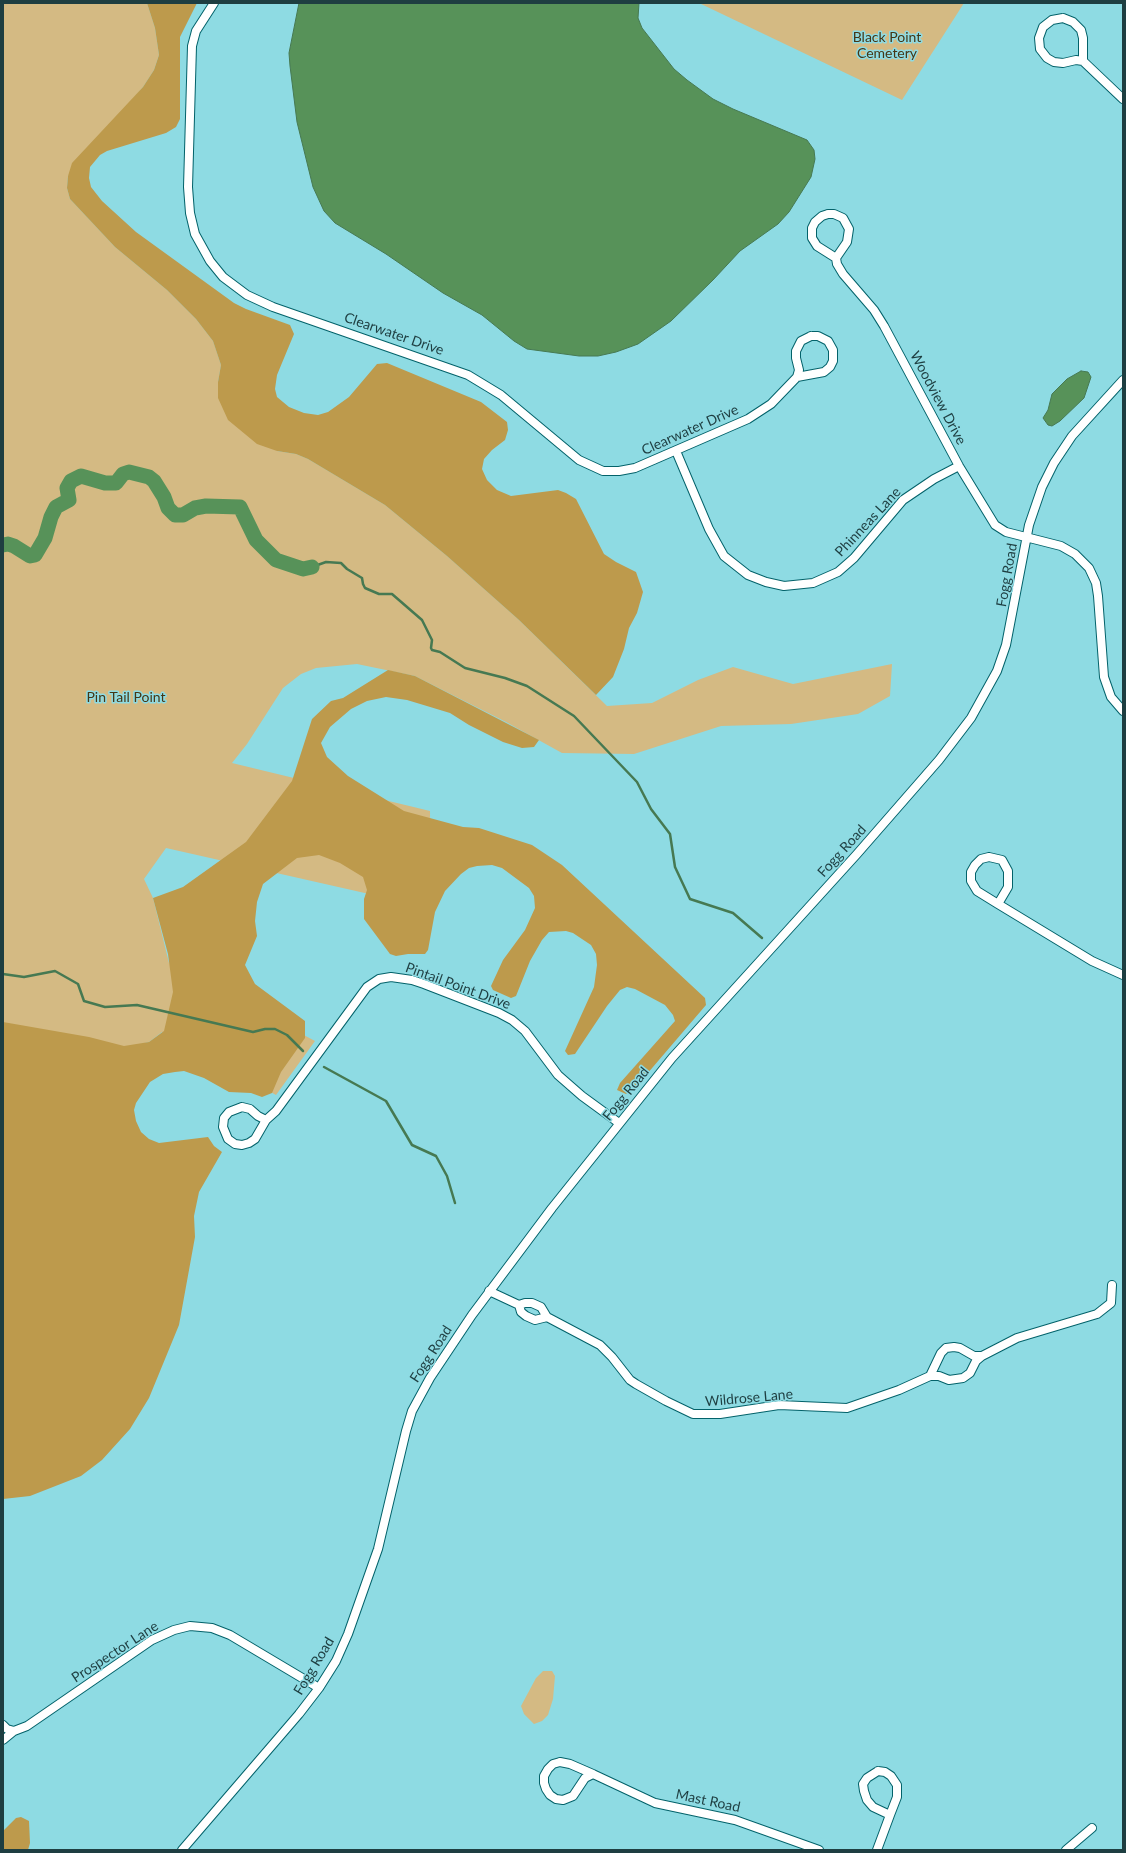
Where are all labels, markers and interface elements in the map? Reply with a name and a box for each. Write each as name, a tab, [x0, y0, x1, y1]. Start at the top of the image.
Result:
park label: Black Point Cemetery	[853, 29, 921, 62]
street label: Clearwater Drive	[342, 309, 446, 359]
street label: Woodview Drive	[906, 348, 970, 448]
street label: Clearwater Drive	[639, 401, 741, 459]
street label: Phinneas Lane	[832, 484, 904, 560]
street label: Fogg Road	[993, 542, 1021, 608]
park label: Pin Tail Point	[86, 689, 166, 705]
street label: Fogg Road	[814, 821, 870, 881]
street label: Pintail Point Drive	[403, 959, 513, 1013]
street label: Fogg Road	[599, 1064, 653, 1124]
street label: Fogg Road	[406, 1322, 456, 1386]
street label: Wildrose Lane	[704, 1386, 794, 1410]
street label: Prospector Lane	[69, 1618, 161, 1686]
street label: Fogg Road	[290, 1634, 338, 1698]
street label: Mast Road	[674, 1786, 742, 1816]

